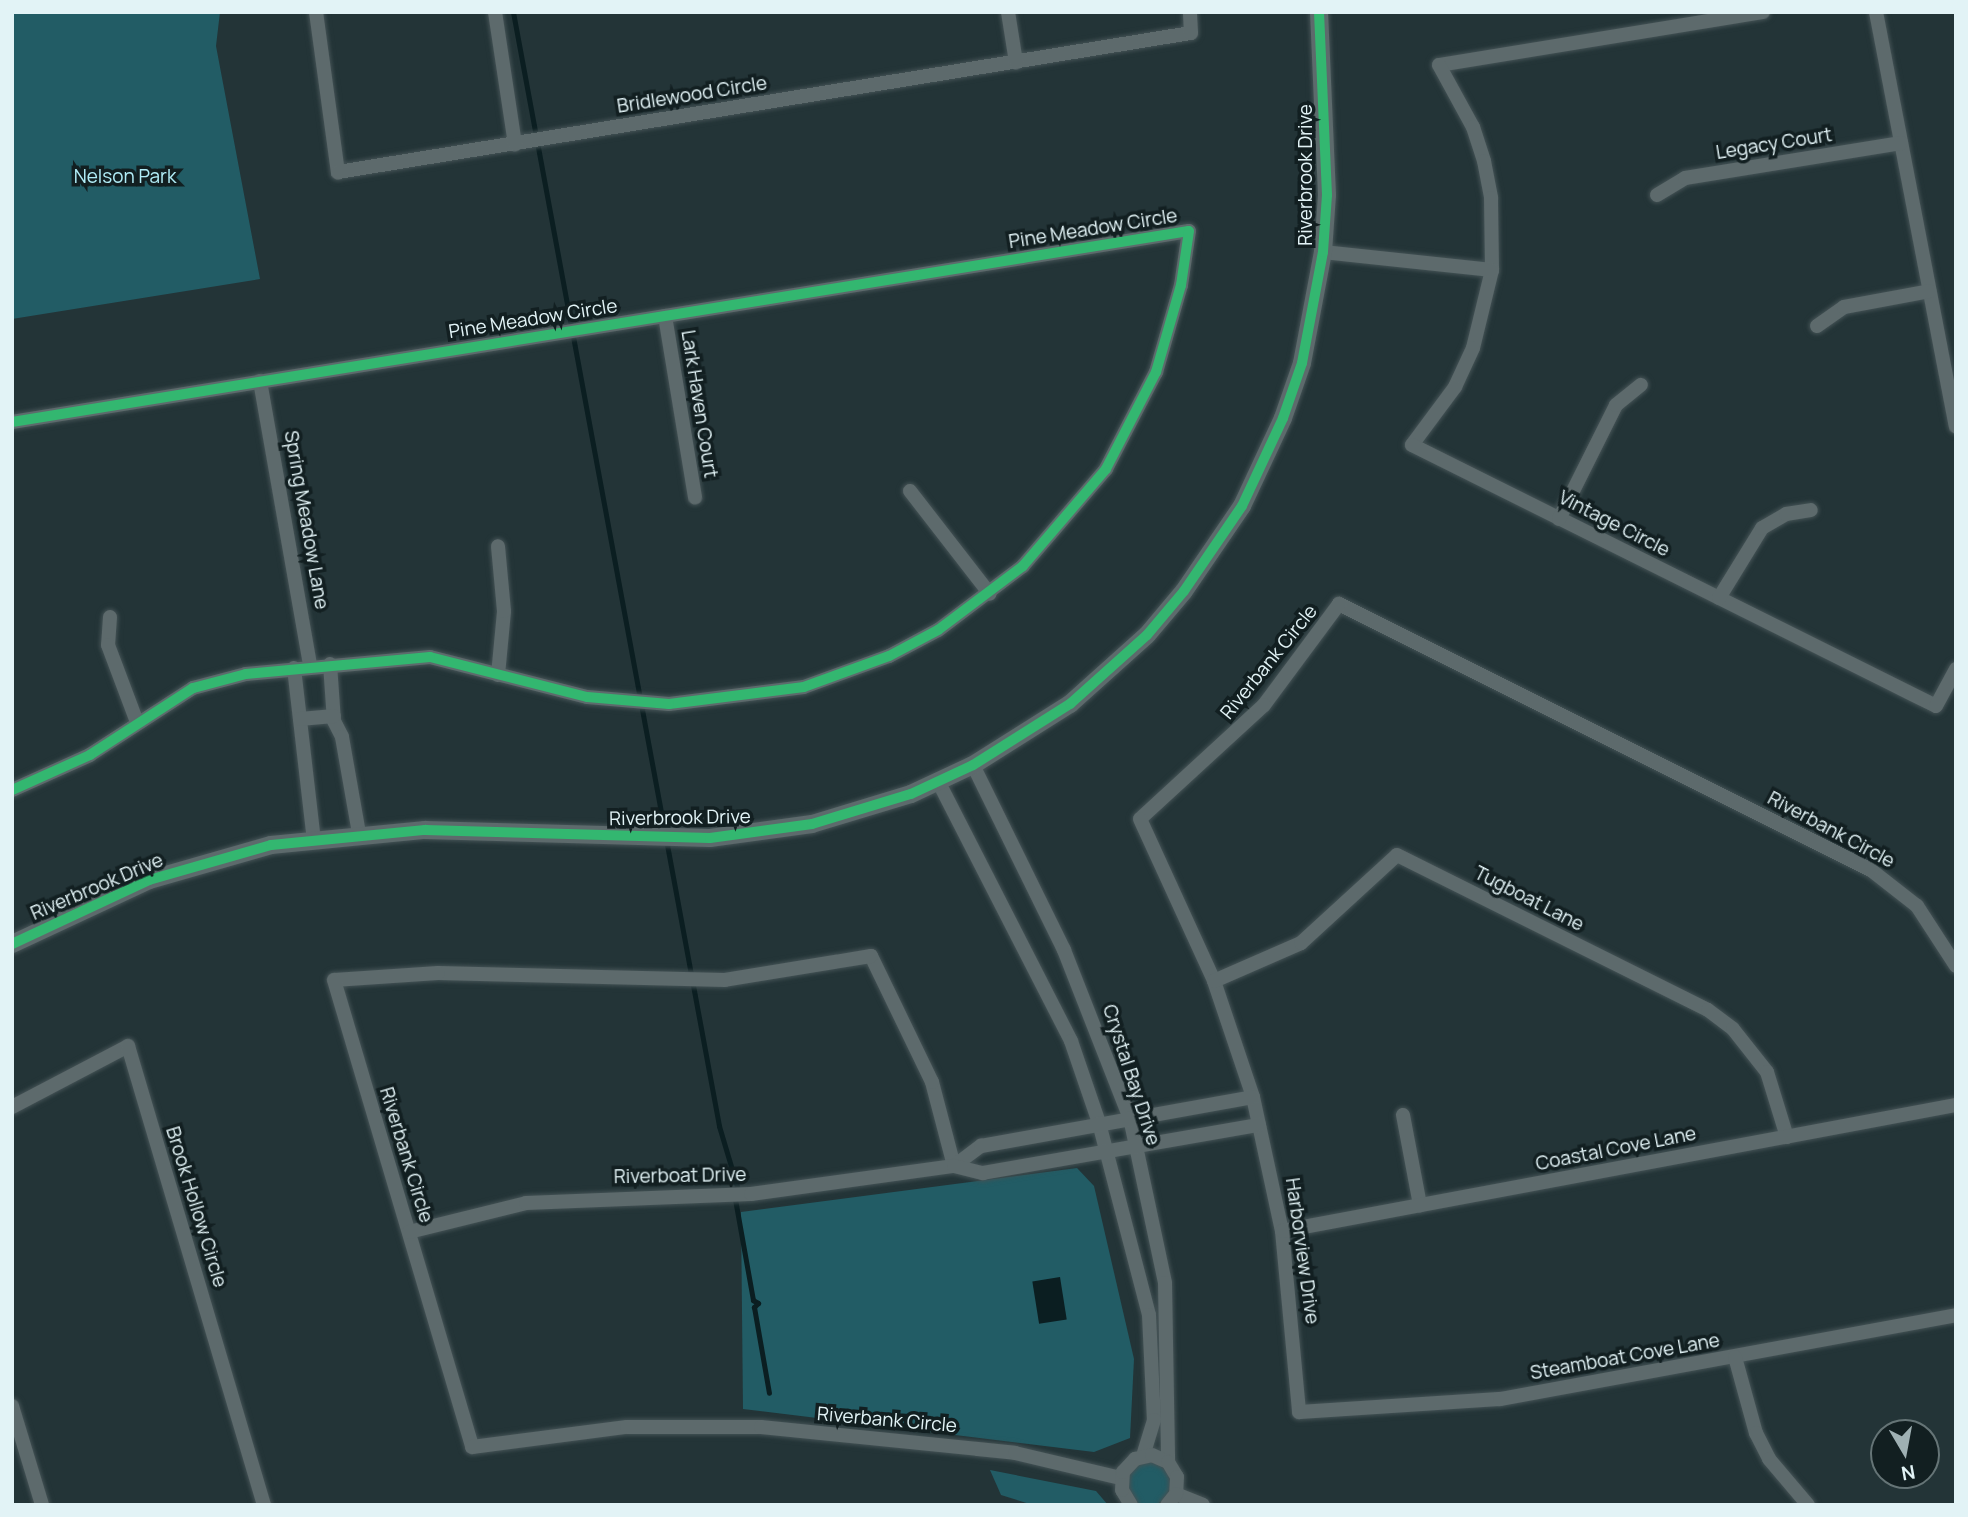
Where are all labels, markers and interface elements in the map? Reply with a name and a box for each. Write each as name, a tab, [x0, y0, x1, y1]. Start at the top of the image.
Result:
street label: Bridlewood Circle	[615, 72, 769, 118]
street label: Riverbrook Drive	[1295, 104, 1317, 246]
street label: Legacy Court	[1714, 124, 1834, 164]
park label: Nelson Park	[74, 166, 176, 188]
street label: Pine Meadow Circle	[1007, 204, 1179, 254]
street label: Pine Meadow Circle	[447, 294, 619, 344]
street label: Lark Haven Court	[676, 329, 722, 479]
street label: Spring Meadow Lane	[279, 429, 333, 611]
street label: Vintage Circle	[1555, 486, 1673, 562]
street label: Riverbank Circle	[1216, 600, 1322, 724]
street label: Riverbank Circle	[1764, 787, 1898, 873]
street label: Riverbrook Drive	[609, 805, 751, 831]
street label: Riverbrook Drive	[27, 849, 167, 925]
street label: Tugboat Lane	[1470, 862, 1588, 936]
street label: Crystal Bay Drive	[1098, 1002, 1164, 1148]
street label: Riverbank Circle	[375, 1085, 437, 1225]
street label: Coastal Cove Lane	[1534, 1122, 1698, 1176]
street label: Brook Hollow Circle	[161, 1124, 231, 1290]
street label: Riverboat Drive	[614, 1163, 746, 1189]
street label: Harborview Drive	[1280, 1176, 1324, 1326]
street label: Steamboat Cove Lane	[1528, 1329, 1722, 1385]
street label: Riverbank Circle	[816, 1403, 958, 1437]
north arrow	[1870, 1419, 1940, 1489]
text: N	[1899, 1459, 1917, 1487]

